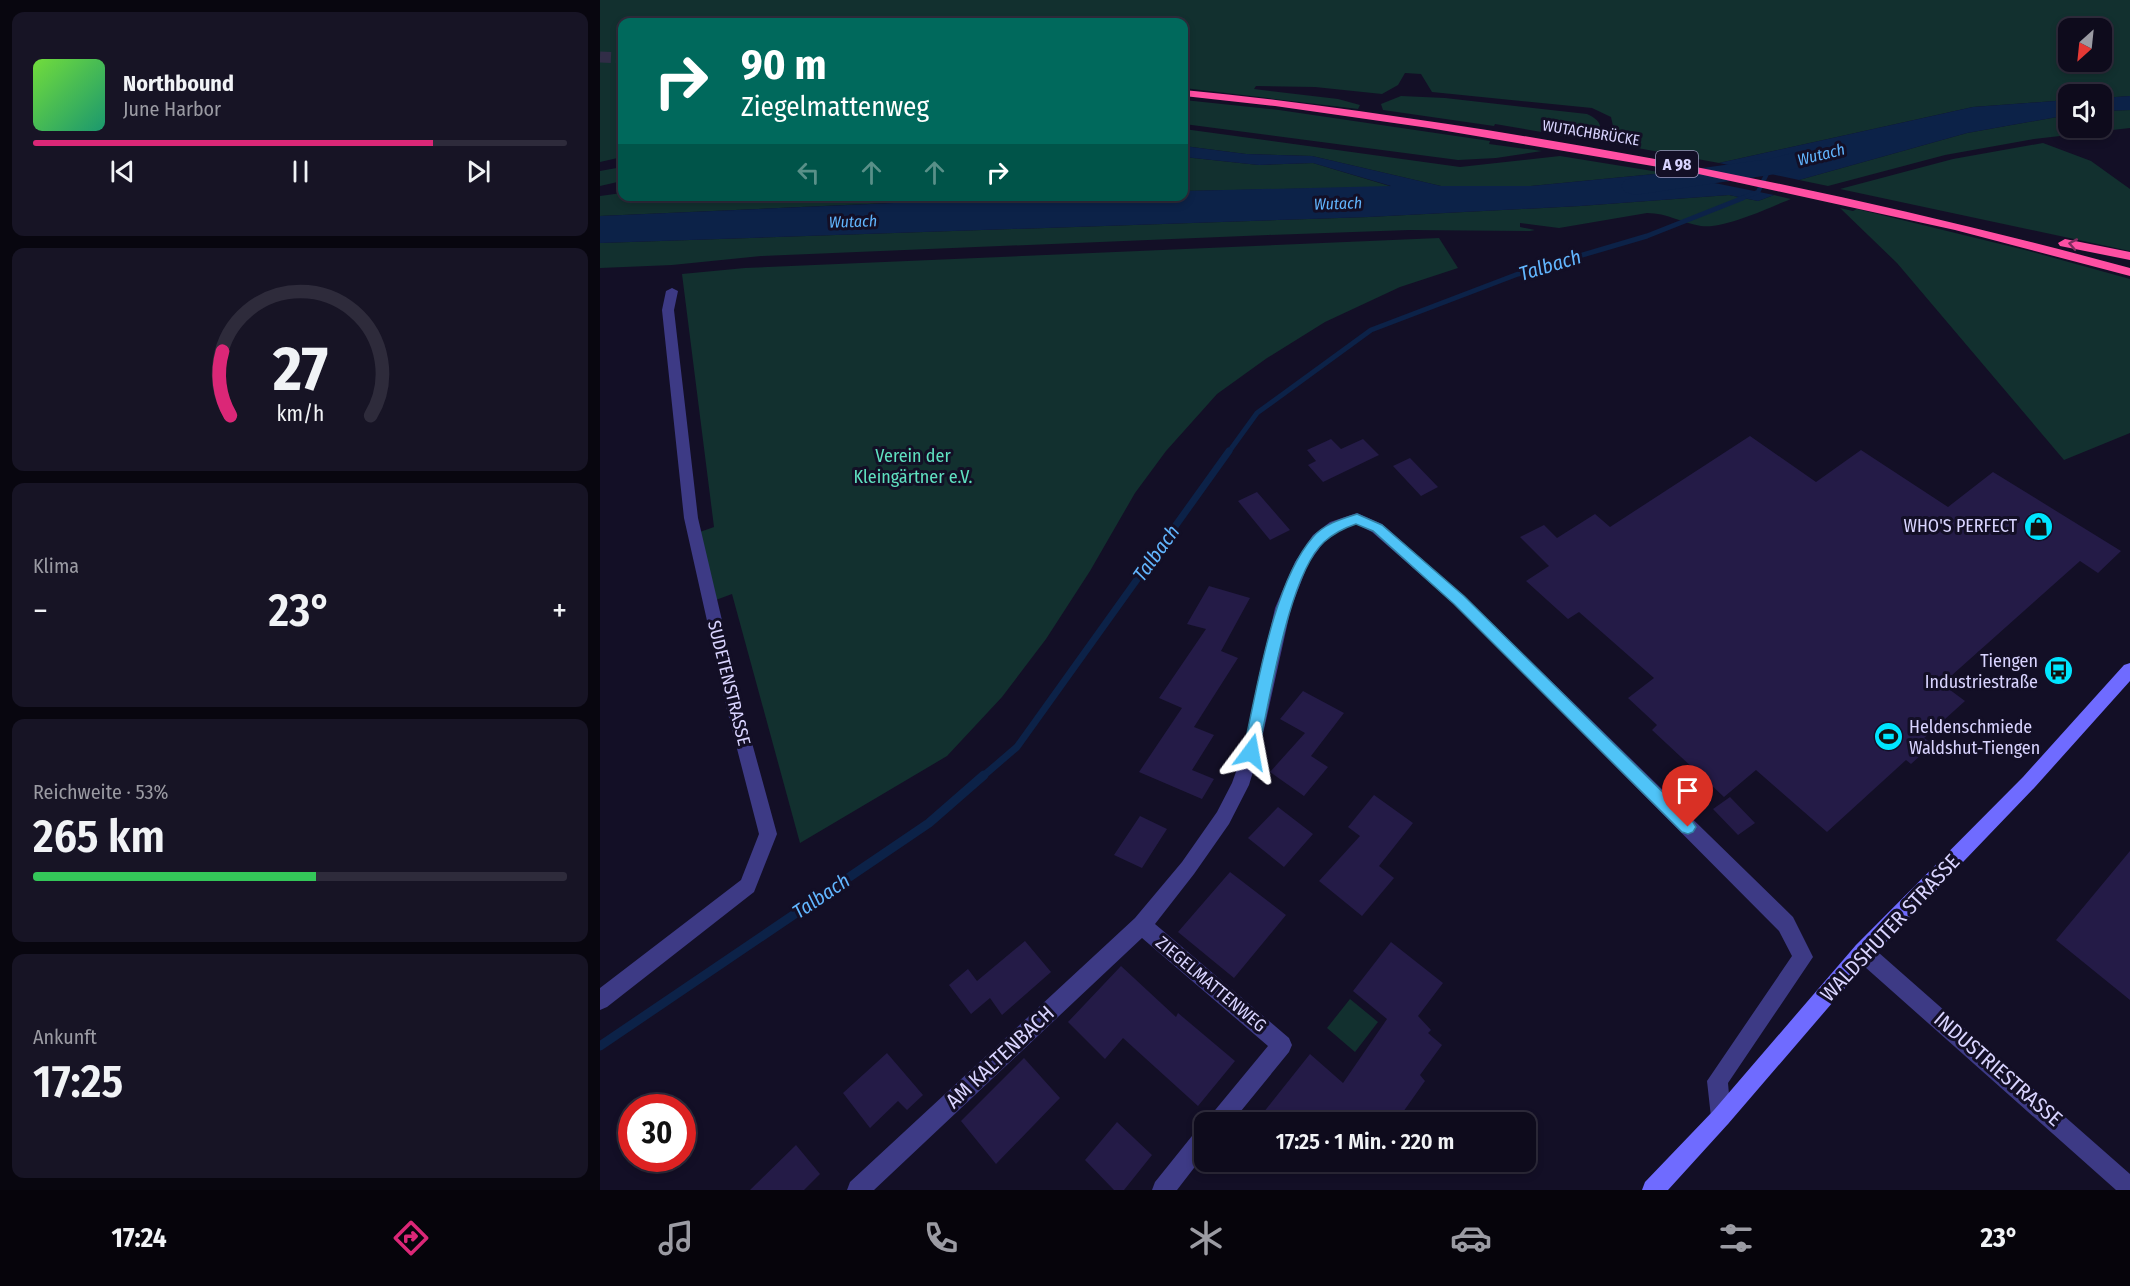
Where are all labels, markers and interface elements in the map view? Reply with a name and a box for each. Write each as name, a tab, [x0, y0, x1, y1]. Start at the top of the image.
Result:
north arrow	[2058, 18, 2112, 72]
map controls	[2058, 18, 2112, 138]
text: 90 m	[741, 40, 826, 90]
icon: right	[642, 42, 720, 120]
text: Northbound	[123, 70, 234, 97]
button: sound	[2058, 84, 2112, 138]
text: Ziegelmattenweg	[741, 91, 929, 123]
text: June Harbor	[123, 97, 221, 121]
street label: WUTACHBRÜCKE	[1541, 116, 1641, 150]
water label: Wutach	[1795, 139, 1847, 170]
road number: A 98	[1656, 151, 1698, 177]
icon: previous	[106, 155, 139, 188]
icon: pause	[284, 155, 317, 188]
icon: next	[462, 155, 495, 188]
icon: left	[792, 156, 825, 189]
icon: ahead	[855, 156, 888, 189]
icon: ahead	[918, 156, 951, 189]
icon: right	[981, 156, 1014, 189]
water label: Wutach	[1313, 193, 1363, 214]
water label: Wutach	[828, 211, 878, 232]
one-way arrow	[2068, 238, 2078, 251]
water label: Talbach	[1516, 244, 1584, 286]
text: 27	[271, 333, 328, 408]
text: km/h	[276, 402, 324, 428]
park label: Verein der Kleingärtner e.V.	[854, 445, 973, 488]
shop icon: WHO'S PERFECT	[2022, 510, 2054, 542]
place label: WHO'S PERFECT	[1903, 515, 2018, 537]
water label: Talbach	[1128, 520, 1184, 586]
text: Klima	[33, 554, 79, 578]
text: 23°	[269, 584, 331, 638]
text: −	[33, 591, 48, 631]
text: +	[552, 591, 567, 631]
street label: SUDETENSTRASSE	[703, 618, 755, 748]
place label: Tiengen Industriestraße	[1925, 650, 2038, 693]
bus stop icon: Tiengen Industriestraße	[2043, 655, 2075, 687]
place label: Heldenschmiede Waldshut-Tiengen	[1909, 716, 2040, 759]
position arrow	[1219, 720, 1283, 784]
sports icon: Heldenschmiede Waldshut-Tiengen	[1872, 721, 1904, 753]
pin	[1662, 765, 1713, 827]
icon: arrive	[1671, 774, 1704, 807]
text: Reichweite · 53%	[33, 780, 168, 804]
text: 265 km	[33, 810, 165, 864]
street label: WALDSHUTER STRASSE	[1815, 849, 1965, 1007]
water label: Talbach	[788, 868, 854, 924]
street label: ZIEGELMATTENWEG	[1151, 931, 1271, 1037]
street label: AM KALTENBACH	[940, 1000, 1060, 1114]
street label: INDUSTRIESTRASSE	[1929, 1006, 2068, 1132]
text: Ankunft	[33, 1025, 97, 1049]
text: 17:25	[33, 1055, 123, 1109]
speed limit sign: 30	[618, 1094, 696, 1172]
text: 17:25 · 1 Min. · 220 m	[1276, 1128, 1454, 1155]
icon: directions	[390, 1217, 432, 1259]
icon: music	[655, 1217, 697, 1259]
icon: phone	[920, 1217, 962, 1259]
icon: climate	[1185, 1217, 1227, 1259]
icon: car	[1450, 1217, 1492, 1259]
icon: filters	[1715, 1217, 1757, 1259]
text: 17:24	[112, 1222, 167, 1254]
text: 23°	[1981, 1222, 2018, 1254]

